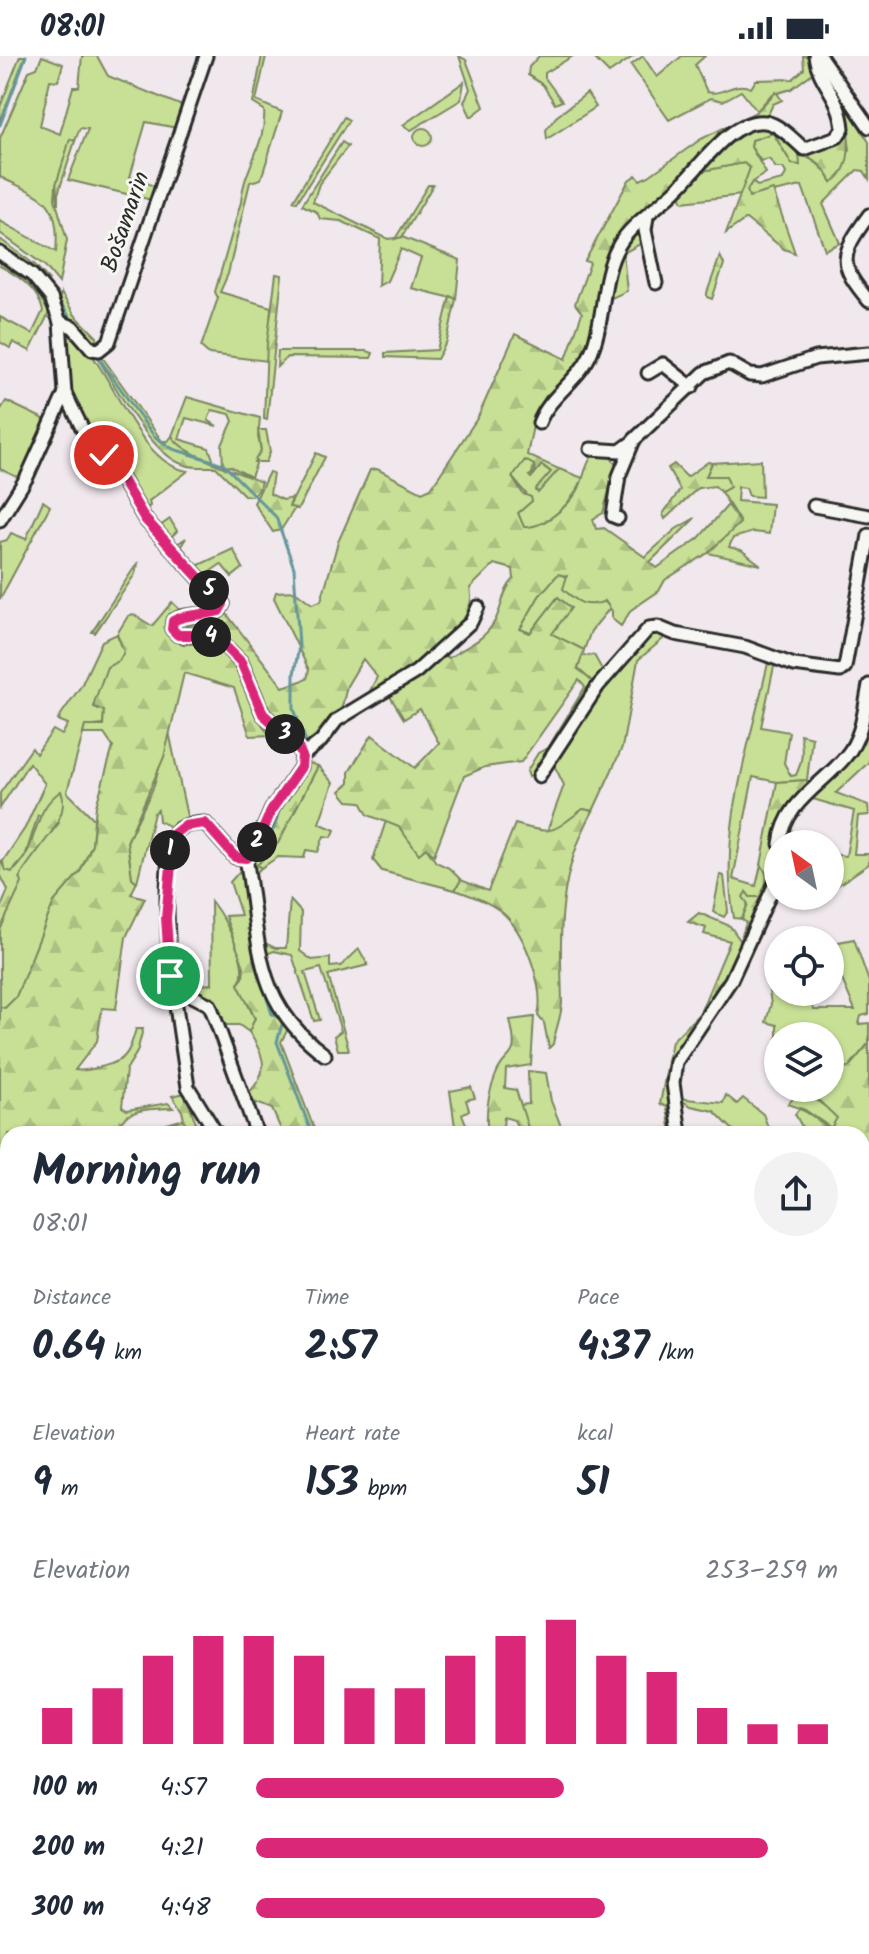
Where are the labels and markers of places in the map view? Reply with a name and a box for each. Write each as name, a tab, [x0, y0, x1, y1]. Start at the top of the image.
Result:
pin	[70, 421, 138, 489]
pin: 5	[189, 570, 229, 610]
pin: 4	[191, 617, 231, 657]
pin: 3	[265, 714, 305, 754]
pin: 2	[237, 822, 277, 862]
pin: 1	[150, 830, 190, 870]
pin	[136, 942, 204, 1010]

